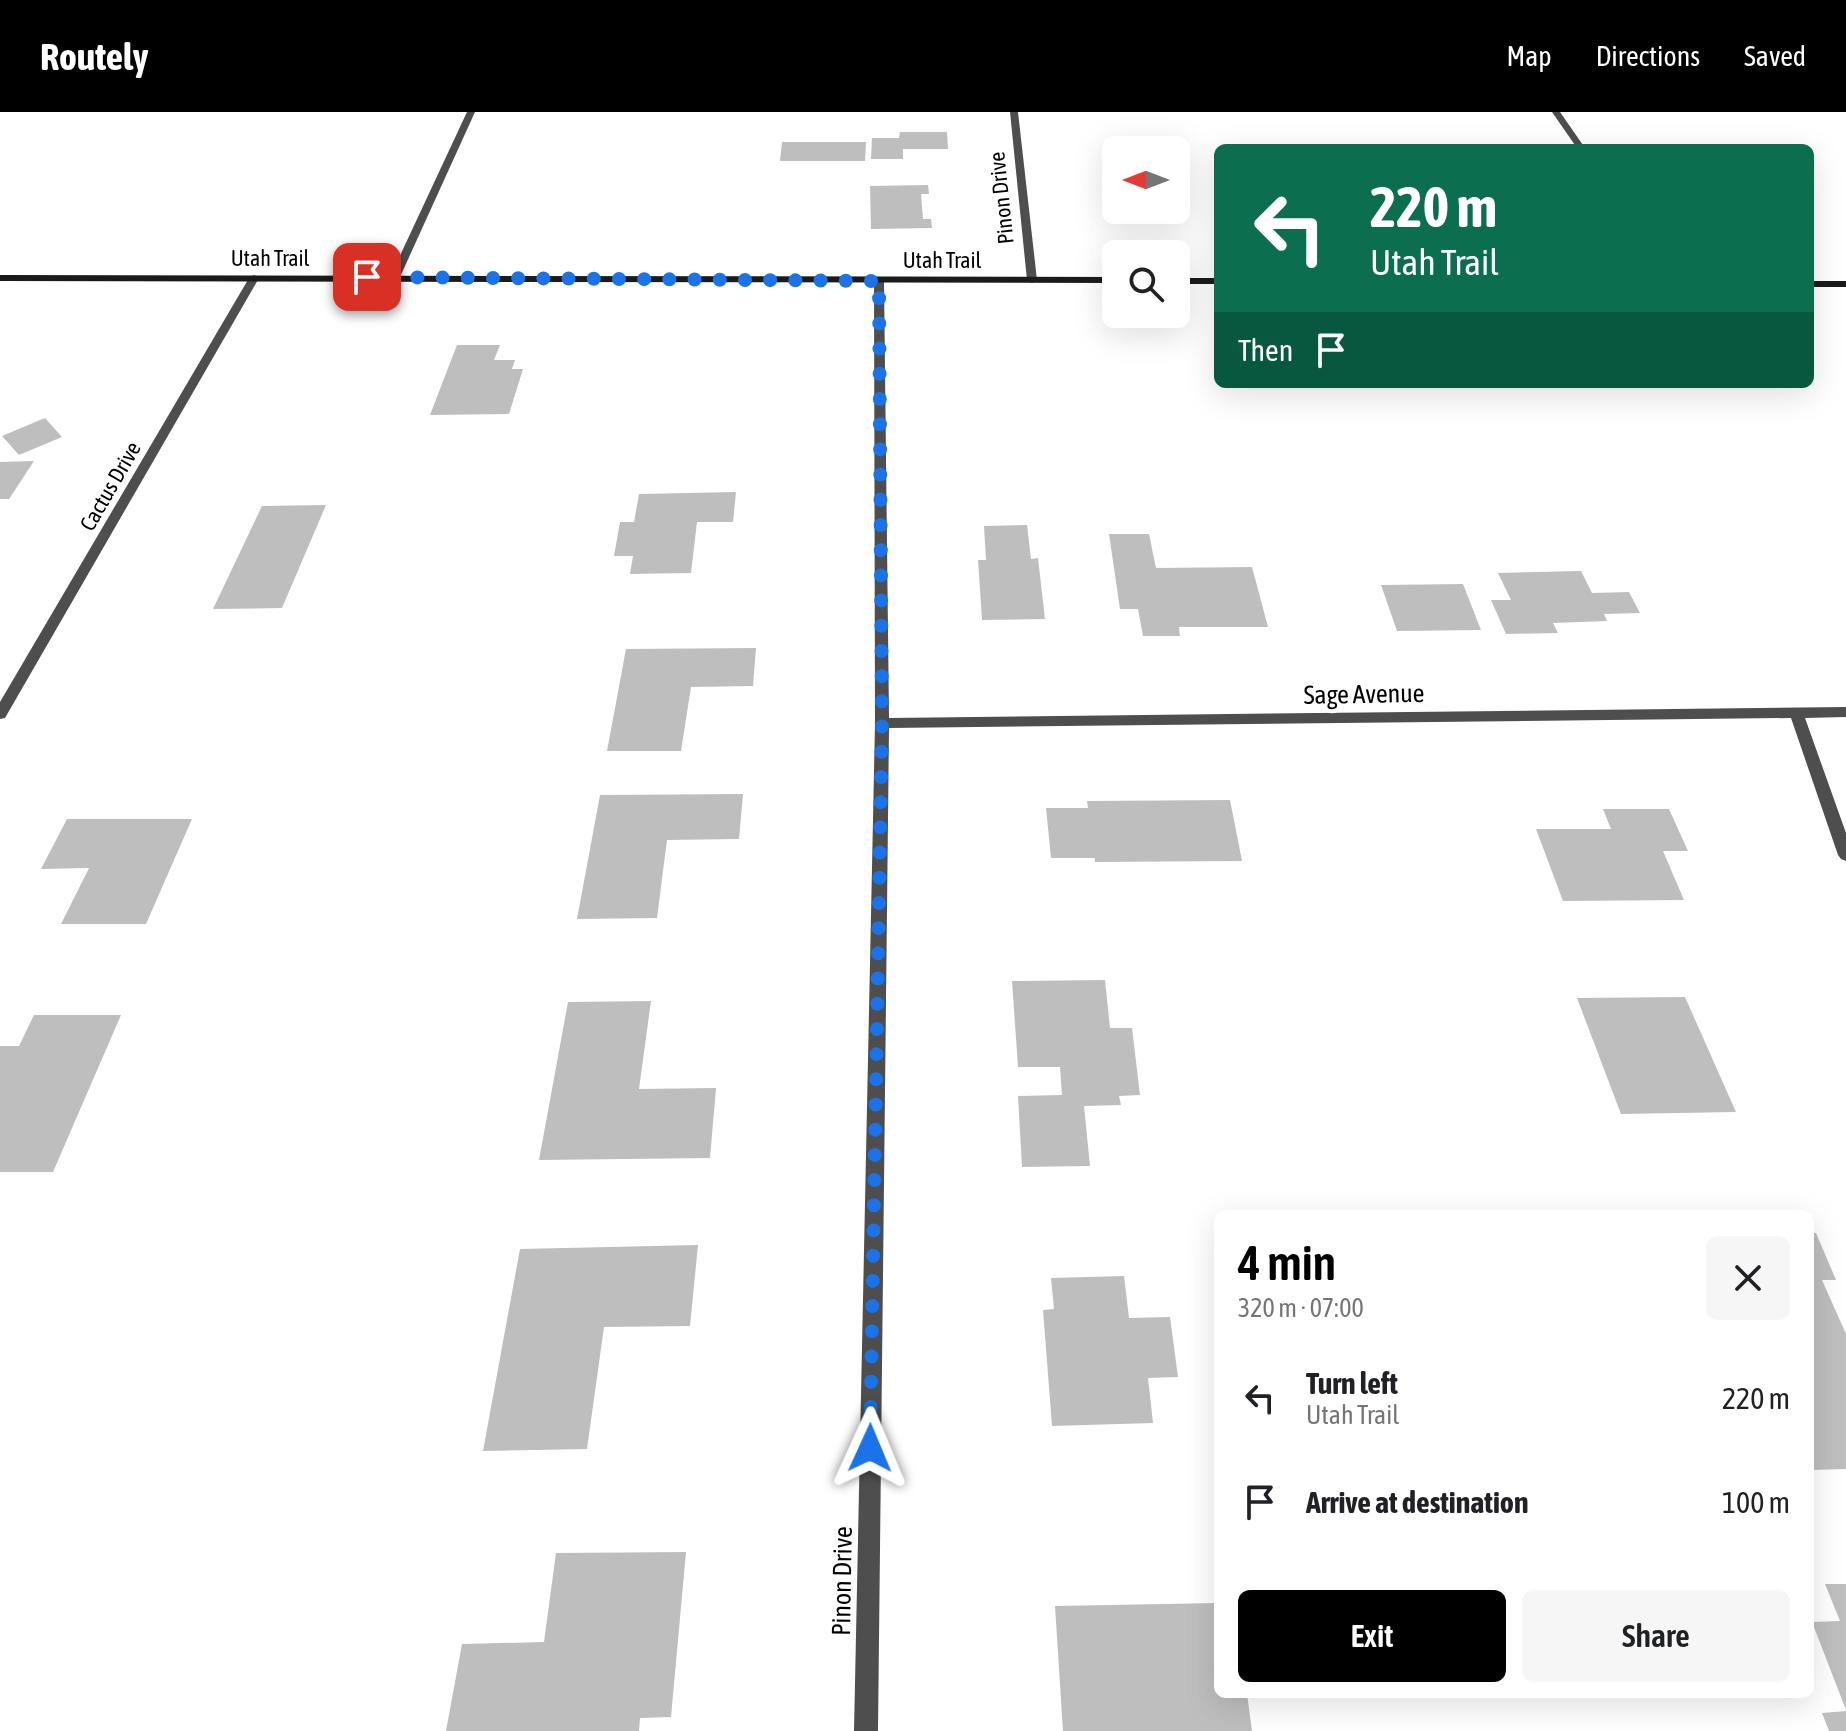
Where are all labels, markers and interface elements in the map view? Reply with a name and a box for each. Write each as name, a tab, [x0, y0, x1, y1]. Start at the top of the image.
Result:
text: Routely	[40, 35, 148, 78]
text: Map	[1507, 40, 1552, 72]
text: Directions	[1596, 40, 1700, 72]
text: Saved	[1744, 40, 1806, 72]
north arrow	[1102, 136, 1190, 224]
map controls	[1102, 136, 1190, 328]
street label: Pinon Drive	[983, 150, 1019, 246]
text: 220 m	[1370, 175, 1497, 239]
icon: left	[1238, 176, 1342, 280]
button: search	[1102, 240, 1190, 328]
text: Utah Trail	[1370, 241, 1499, 283]
pin	[333, 243, 401, 311]
street label: Utah Trail	[231, 245, 310, 271]
street label: Utah Trail	[903, 247, 982, 273]
icon: arrive	[345, 255, 389, 299]
icon: arrive	[1309, 328, 1353, 372]
text: Then	[1238, 333, 1293, 367]
street label: Cactus Drive	[74, 437, 146, 535]
street label: Sage Avenue	[1303, 678, 1425, 710]
text: 4 min	[1238, 1235, 1336, 1290]
button: close	[1706, 1236, 1790, 1320]
text: 320 m · 07:00	[1238, 1293, 1364, 1323]
text: Turn left	[1306, 1366, 1398, 1400]
icon: left	[1238, 1376, 1282, 1420]
text: 220 m	[1722, 1381, 1790, 1415]
text: Utah Trail	[1306, 1400, 1399, 1430]
position arrow	[828, 1406, 912, 1490]
icon: arrive	[1238, 1480, 1282, 1524]
text: Arrive at destination	[1306, 1485, 1528, 1519]
text: 100 m	[1722, 1485, 1790, 1519]
street label: Pinon Drive	[826, 1526, 858, 1636]
button: Exit	[1238, 1590, 1506, 1682]
button: Share	[1522, 1590, 1790, 1682]

